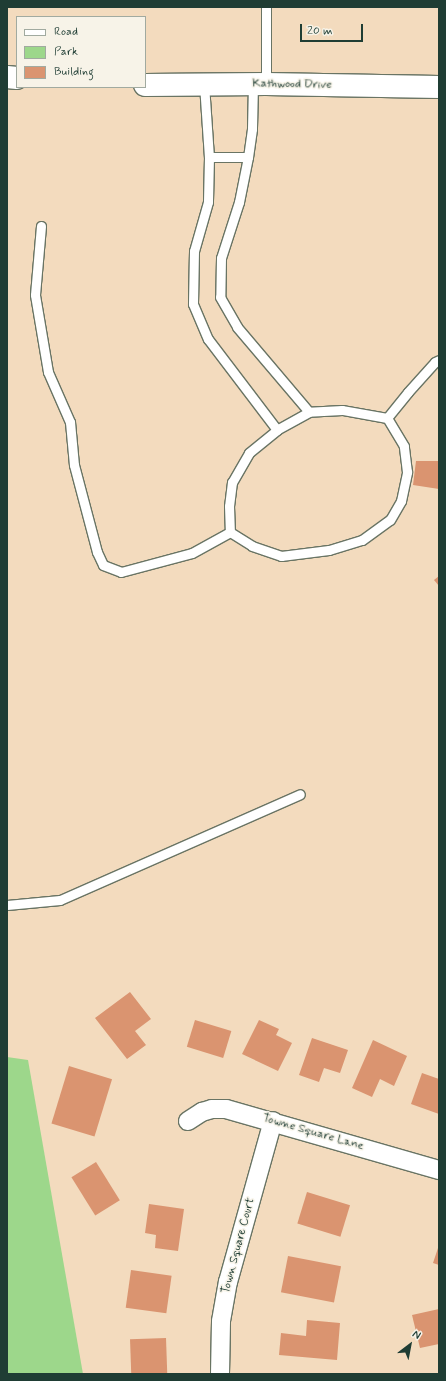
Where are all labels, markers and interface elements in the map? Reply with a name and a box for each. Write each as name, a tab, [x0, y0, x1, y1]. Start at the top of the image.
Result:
legend	[16, 16, 146, 88]
scale bar	[302, 16, 365, 42]
text: 20 m	[307, 23, 333, 39]
text: Road	[54, 24, 78, 40]
text: Park	[54, 44, 78, 60]
text: Building	[54, 64, 94, 80]
street label: Kathwood Drive	[253, 77, 331, 93]
street label: Towne Square Lane	[262, 1112, 364, 1154]
street label: Town Square Court	[219, 1196, 259, 1296]
north arrow	[390, 1325, 430, 1365]
text: N	[410, 1327, 423, 1343]

